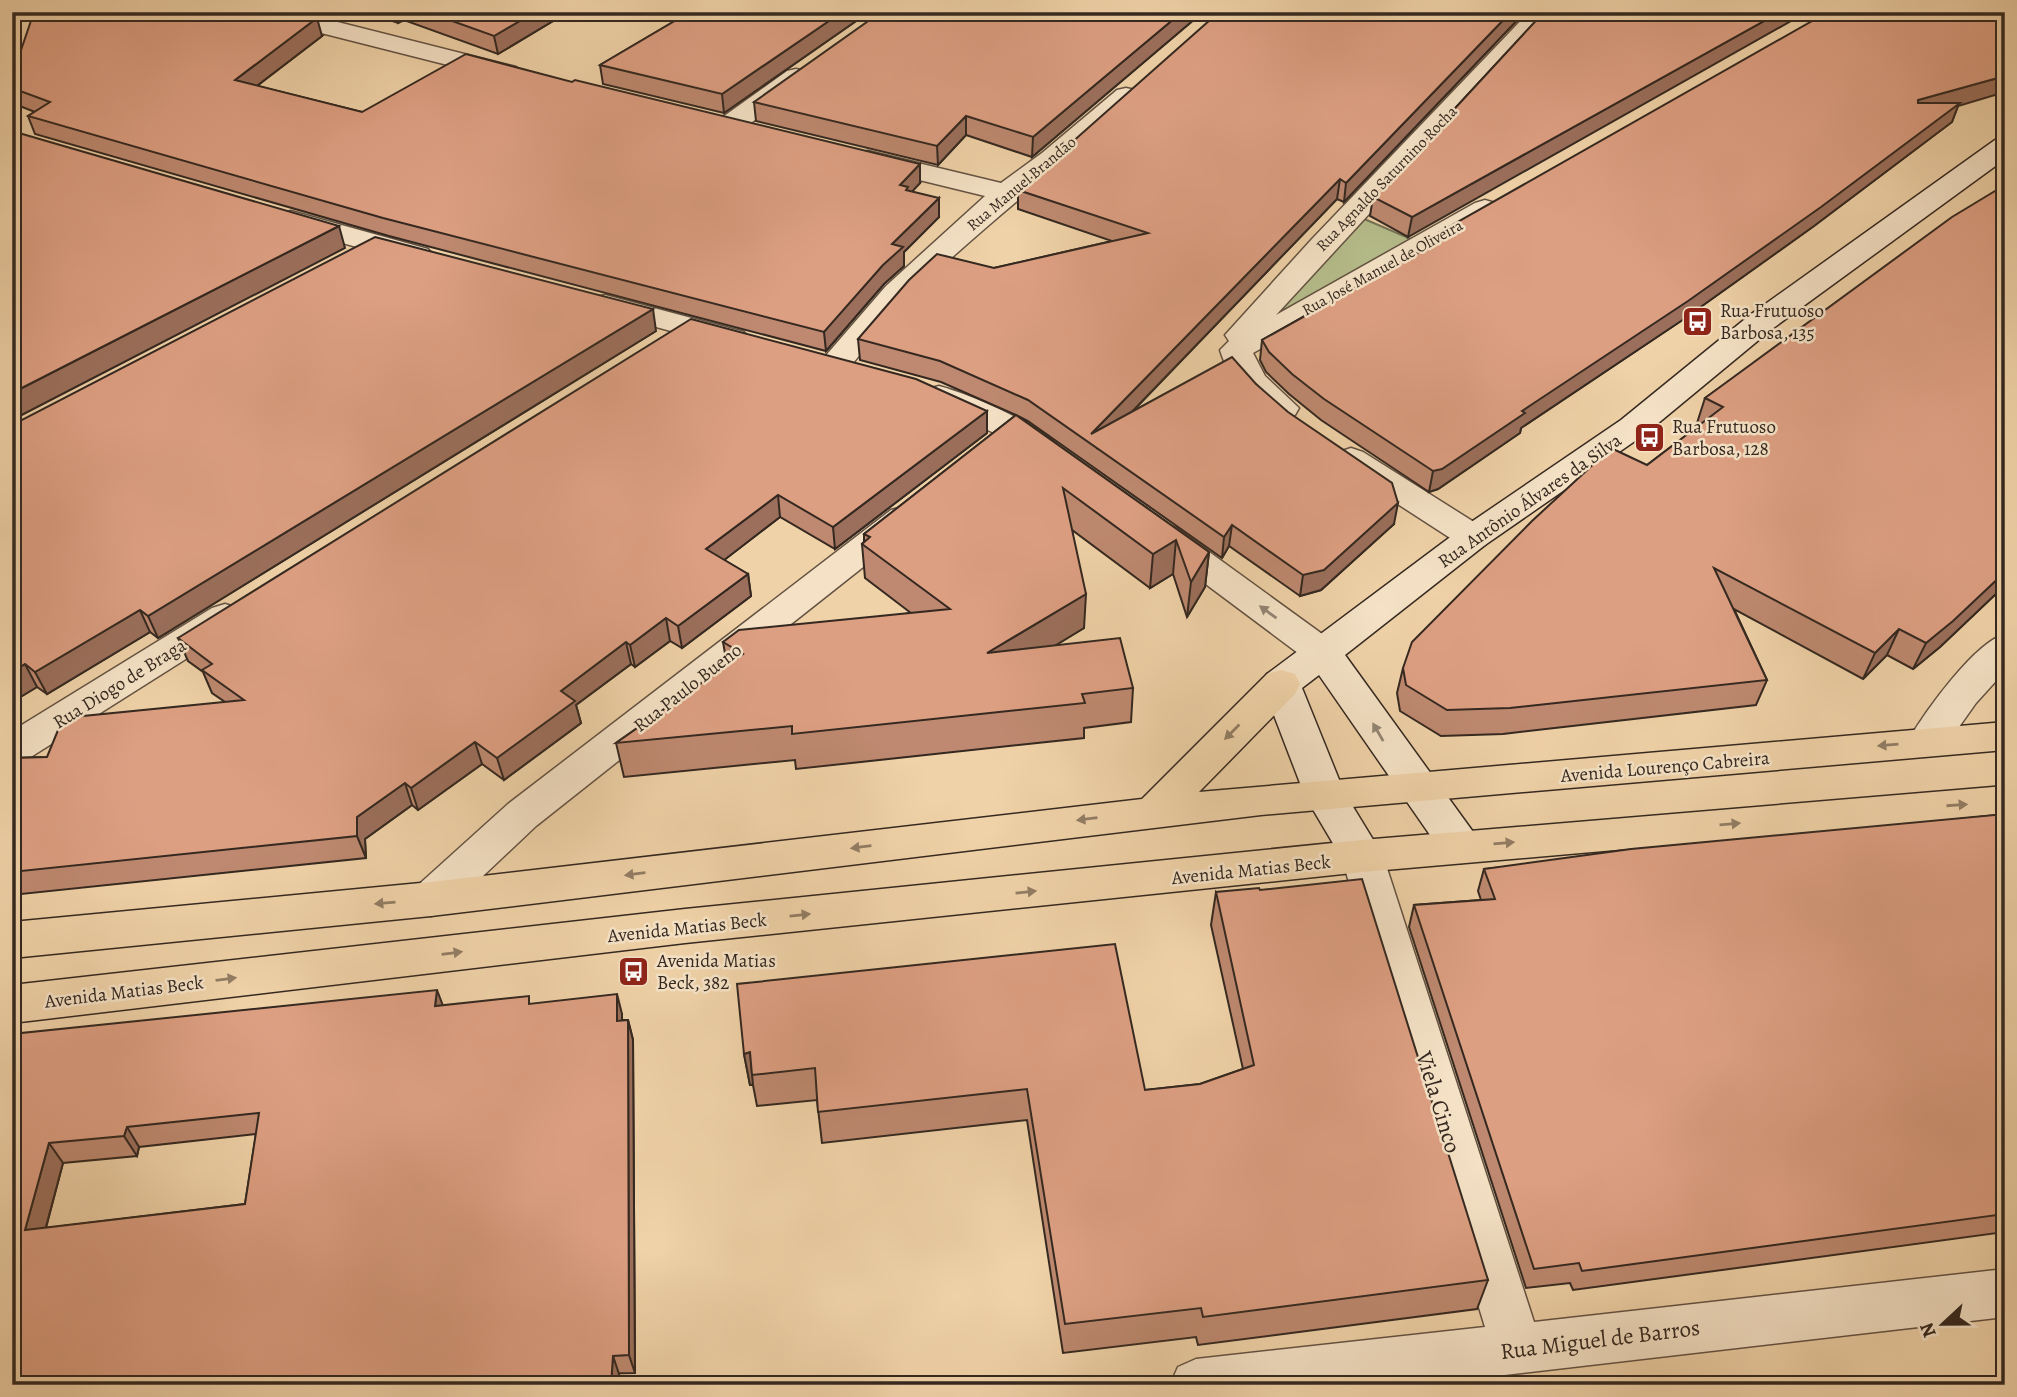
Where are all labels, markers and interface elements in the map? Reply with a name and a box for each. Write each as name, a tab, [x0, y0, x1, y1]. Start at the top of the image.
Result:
street label: Rua Agnaldo Saturnino Rocha	[1311, 101, 1463, 256]
street label: Rua Manuel Brandão	[962, 131, 1081, 236]
street label: Rua José Manuel de Oliveira	[1298, 214, 1467, 321]
place label: Rua Frutuoso Barbosa, 135	[1720, 298, 1824, 346]
bus stop icon: Rua Frutuoso Barbosa, 135	[1680, 304, 1714, 338]
place label: Rua Frutuoso Barbosa, 128	[1672, 414, 1776, 462]
bus stop icon: Rua Frutuoso Barbosa, 128	[1632, 420, 1666, 454]
street label: Rua Antônio Álvares da Silva	[1432, 427, 1627, 574]
one-way arrow	[1259, 606, 1277, 620]
street label: Rua Diogo de Braga	[48, 632, 191, 735]
street label: Rua Paulo Bueno	[628, 637, 747, 738]
one-way arrow	[1372, 722, 1384, 742]
one-way arrow	[1224, 724, 1241, 741]
one-way arrow	[1877, 740, 1899, 751]
street label: Avenida Lourenço Cabreira	[1559, 745, 1771, 789]
one-way arrow	[1946, 799, 1968, 810]
one-way arrow	[1076, 814, 1098, 825]
one-way arrow	[1719, 818, 1741, 829]
one-way arrow	[1493, 837, 1515, 848]
one-way arrow	[850, 841, 872, 852]
street label: Avenida Matias Beck	[1169, 849, 1332, 891]
one-way arrow	[624, 869, 646, 880]
one-way arrow	[1016, 886, 1038, 897]
one-way arrow	[374, 898, 396, 909]
street label: Avenida Matias Beck	[605, 907, 768, 949]
one-way arrow	[789, 909, 811, 920]
one-way arrow	[441, 947, 463, 958]
place label: Avenida Matias Beck, 382	[656, 948, 776, 996]
bus stop icon: Avenida Matias Beck, 382	[617, 954, 651, 988]
street label: Avenida Matias Beck	[42, 969, 206, 1015]
one-way arrow	[215, 973, 237, 984]
street label: Viela Cinco	[1408, 1047, 1469, 1157]
north arrow	[1909, 1288, 1979, 1358]
street label: Rua Miguel de Barros	[1498, 1312, 1702, 1367]
text: N	[1913, 1319, 1943, 1341]

